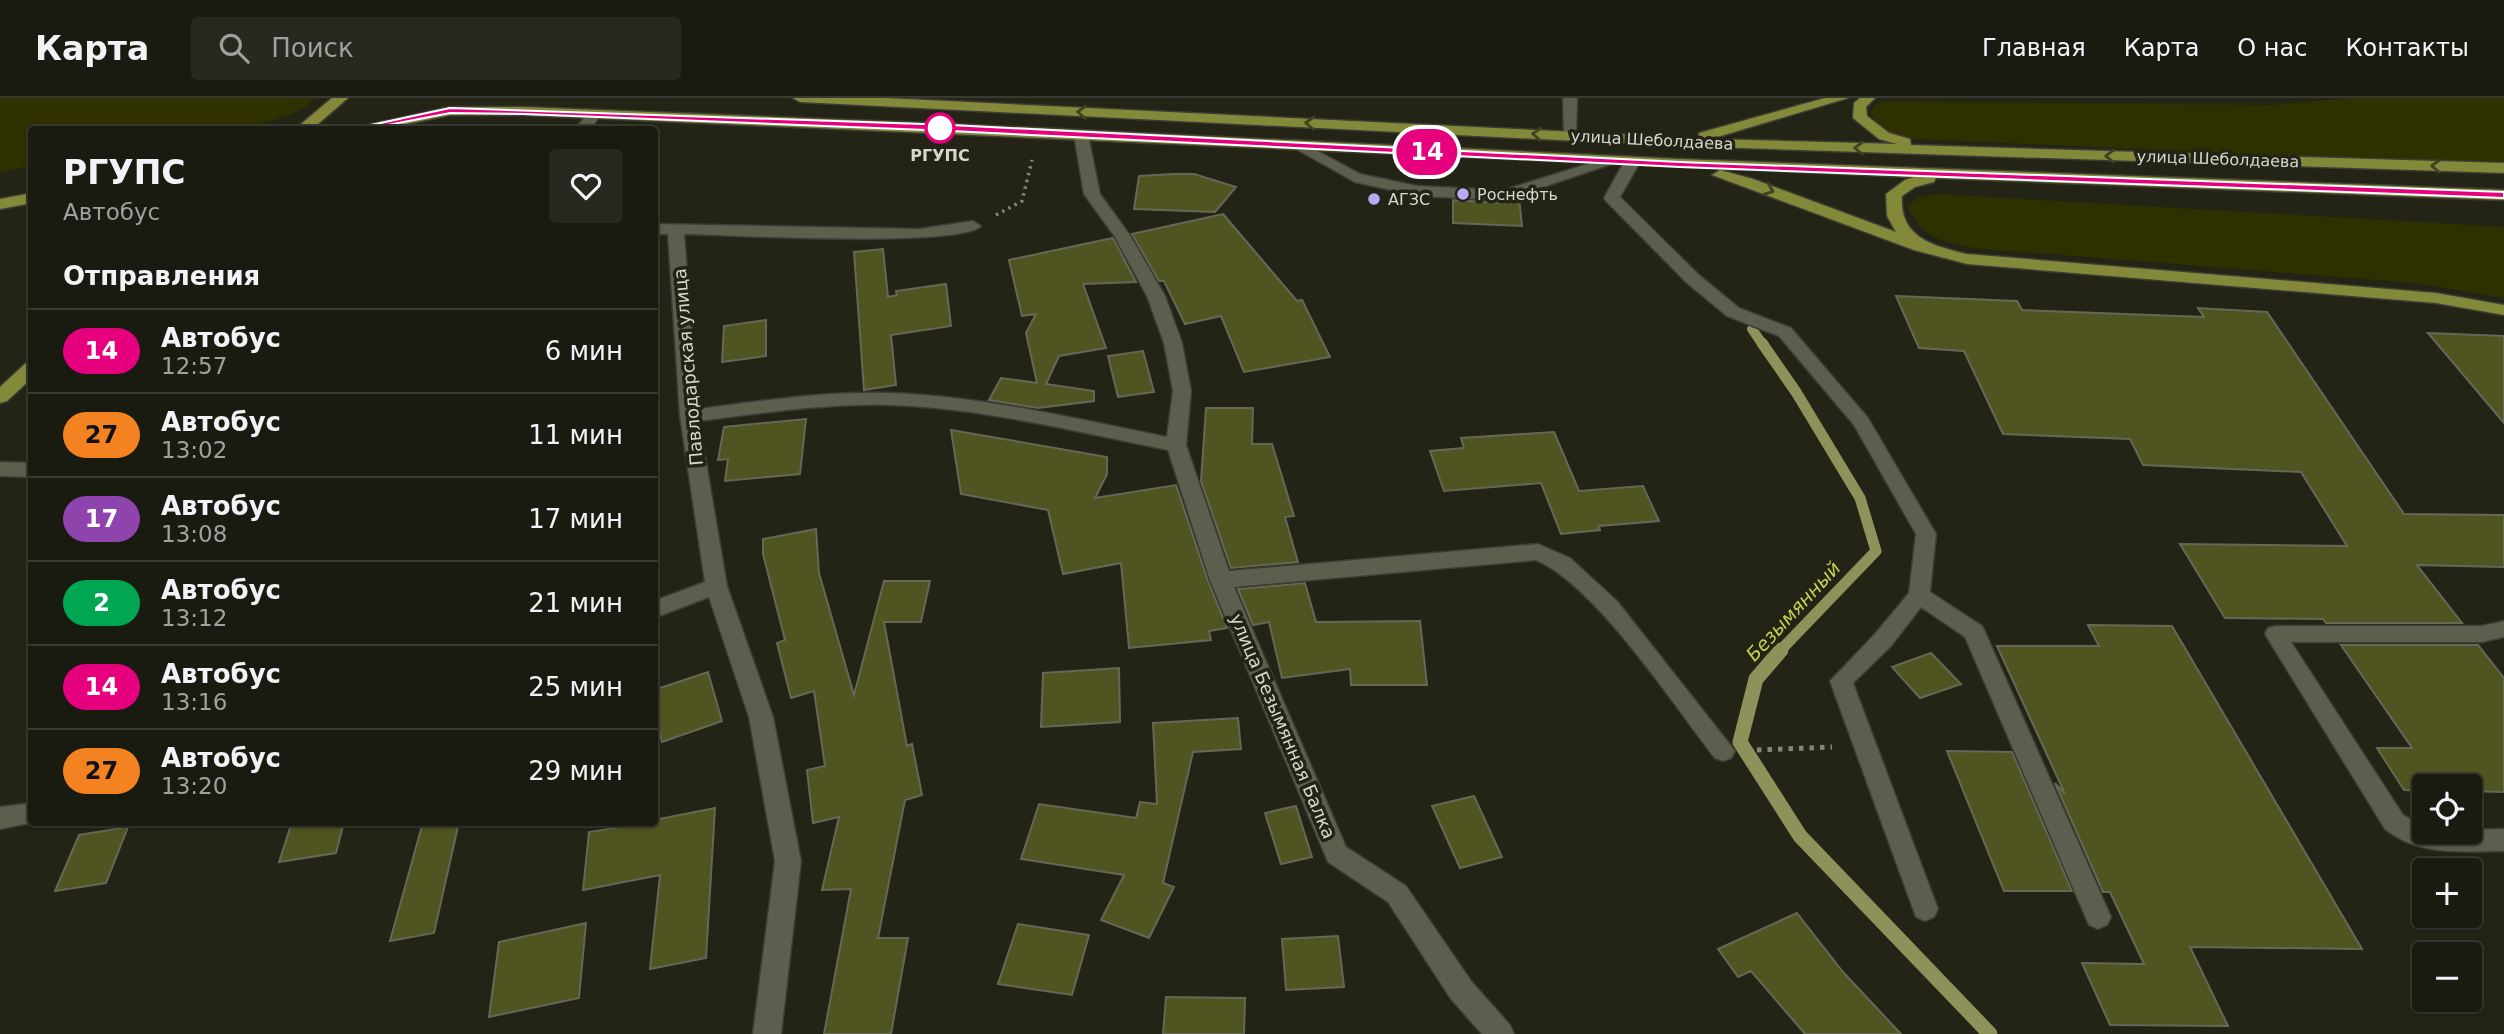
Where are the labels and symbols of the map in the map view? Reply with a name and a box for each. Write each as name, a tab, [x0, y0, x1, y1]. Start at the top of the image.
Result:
one-way arrow	[1077, 104, 1088, 119]
marker: РГУПС	[925, 113, 955, 143]
one-way arrow	[1304, 115, 1315, 130]
street label: улица Шеболдаева	[1570, 126, 1734, 154]
one-way arrow	[1531, 127, 1542, 142]
line badge: 14	[1396, 129, 1458, 175]
one-way arrow	[1853, 140, 1864, 155]
place label: РГУПС	[910, 146, 970, 165]
street label: улица Шеболдаева	[2136, 147, 2300, 171]
one-way arrow	[2105, 148, 2116, 163]
one-way arrow	[2430, 159, 2441, 174]
one-way arrow	[1763, 182, 1775, 196]
place label: Роснефть	[1477, 185, 1558, 204]
marker: Роснефть	[1455, 186, 1471, 202]
place label: АГЗС	[1388, 190, 1430, 209]
marker: АГЗС	[1366, 191, 1382, 207]
street label: Павлодарская улица	[669, 267, 707, 467]
water label: Безымянный	[1741, 557, 1845, 665]
street label: улица Безымянная Балка	[1226, 610, 1340, 842]

